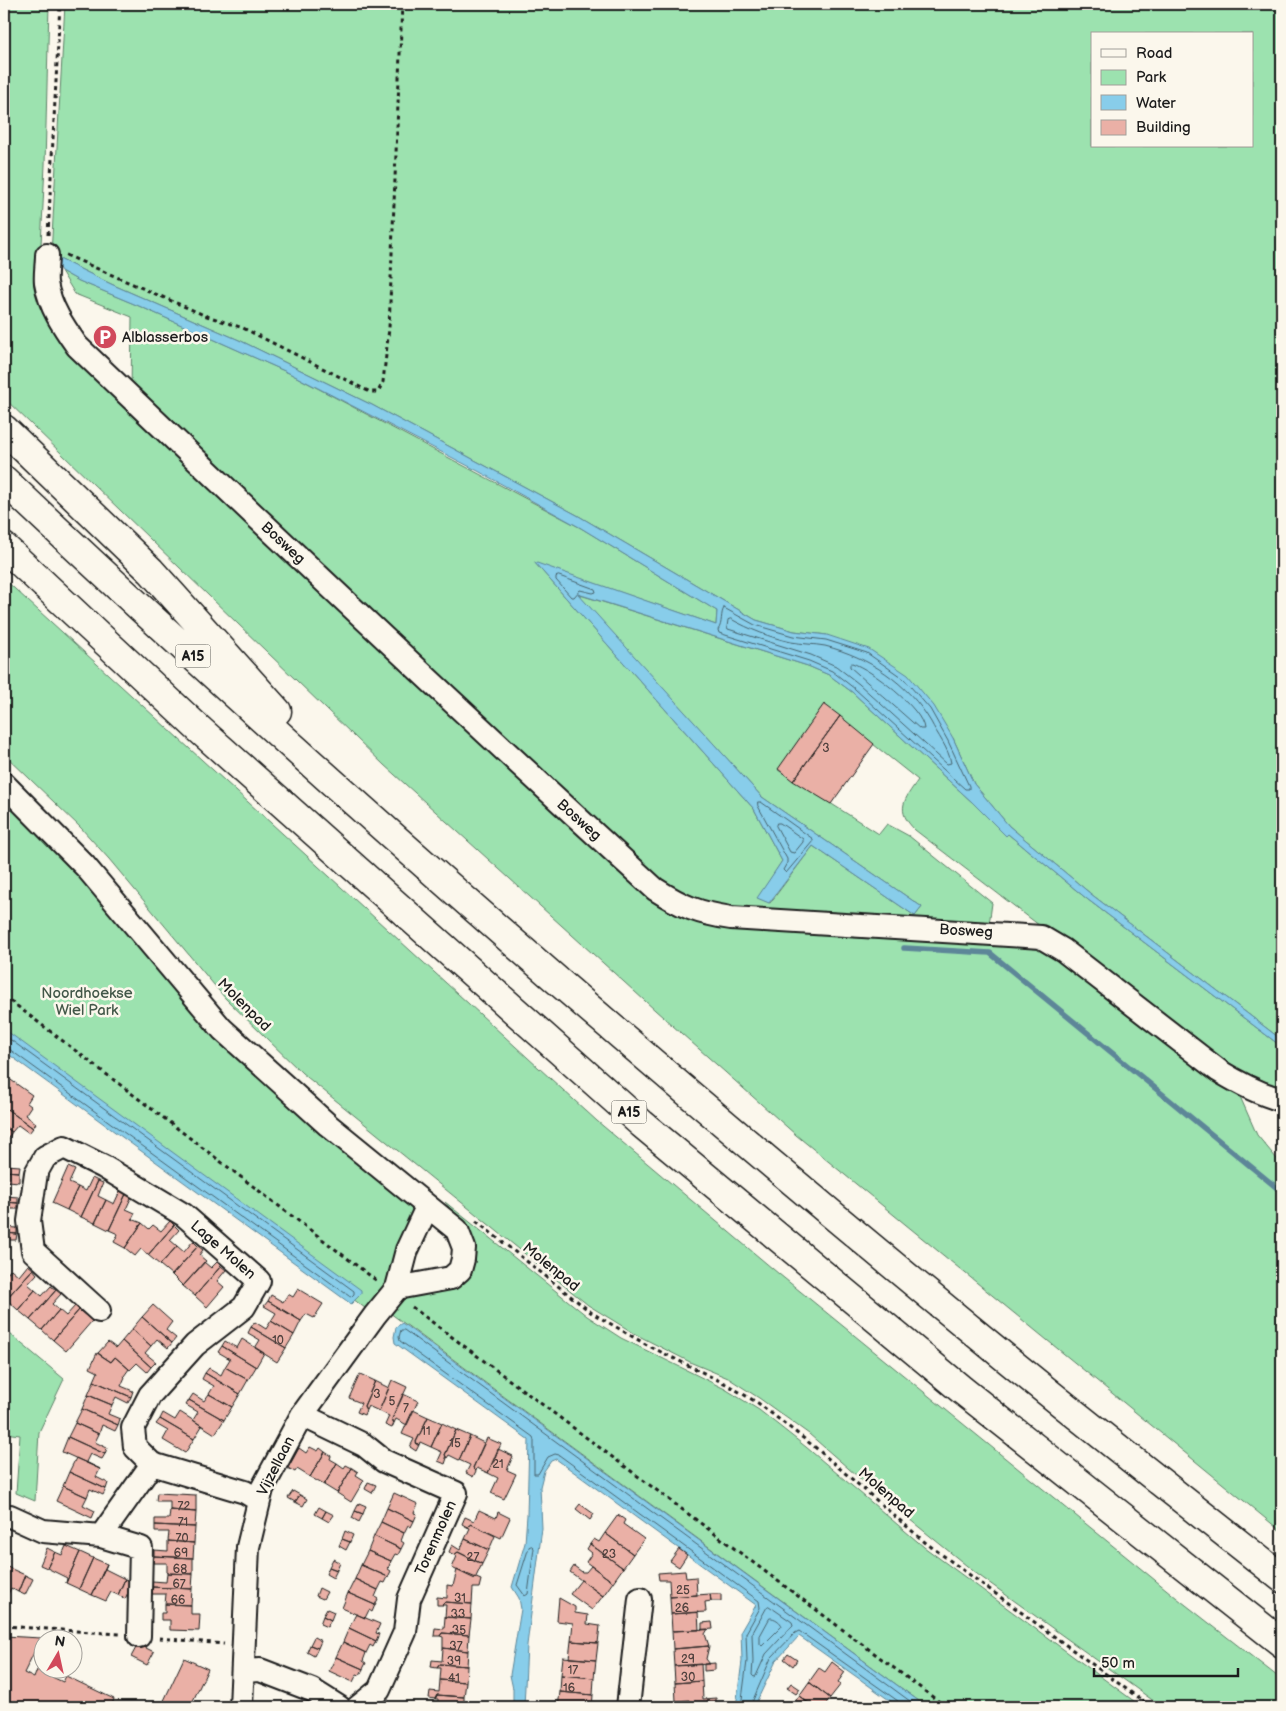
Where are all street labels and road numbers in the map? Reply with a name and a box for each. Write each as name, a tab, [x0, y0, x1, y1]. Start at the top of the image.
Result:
street label: Bosweg	[257, 518, 309, 568]
road number: A15	[176, 644, 210, 668]
street label: Bosweg	[553, 795, 605, 845]
street label: Bosweg	[939, 920, 993, 942]
street label: Molenpad	[213, 974, 275, 1036]
road number: A15	[612, 1100, 646, 1124]
street label: Lage Molen	[186, 1216, 260, 1284]
street label: Molenpad	[519, 1238, 583, 1296]
street label: Vijzellaan	[253, 1433, 299, 1499]
street label: Molenpad	[854, 1464, 918, 1522]
street label: Torenmolen	[411, 1498, 461, 1578]

